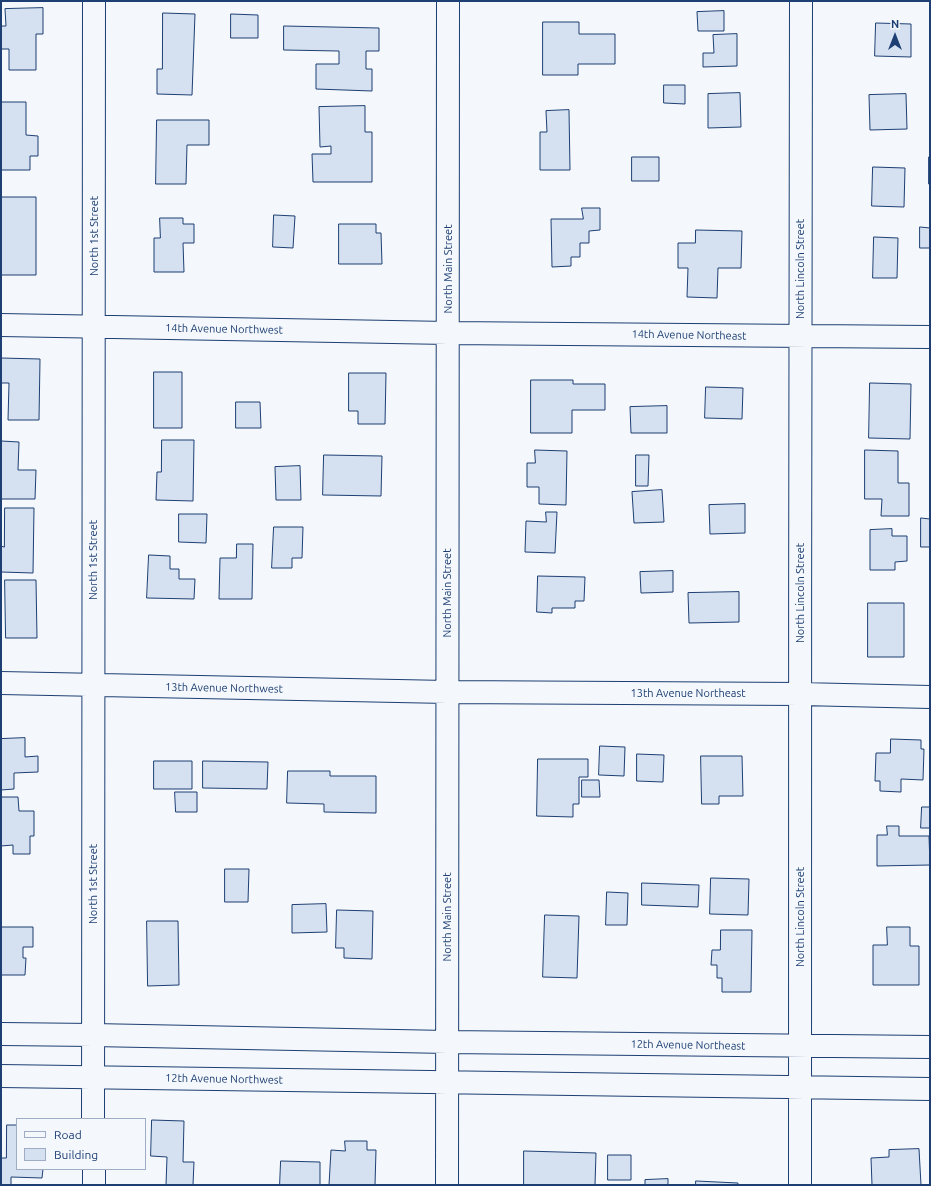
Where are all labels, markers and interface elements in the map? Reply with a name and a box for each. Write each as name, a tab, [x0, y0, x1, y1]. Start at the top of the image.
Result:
north arrow	[875, 16, 915, 56]
text: N	[891, 18, 899, 30]
street label: North 1st Street	[87, 196, 101, 276]
street label: North Lincoln Street	[793, 219, 807, 319]
street label: North Main Street	[441, 225, 455, 313]
street label: 14th Avenue Northwest	[165, 321, 283, 337]
street label: 14th Avenue Northeast	[631, 327, 747, 343]
street label: North 1st Street	[86, 520, 100, 600]
street label: North Lincoln Street	[793, 543, 807, 643]
street label: North Main Street	[440, 549, 454, 637]
street label: 13th Avenue Northwest	[165, 680, 283, 696]
street label: 13th Avenue Northeast	[631, 686, 745, 700]
street label: North 1st Street	[86, 844, 100, 924]
street label: North Lincoln Street	[793, 867, 807, 967]
street label: North Main Street	[440, 873, 454, 961]
street label: 12th Avenue Northeast	[630, 1037, 746, 1053]
street label: 12th Avenue Northwest	[165, 1071, 283, 1087]
legend	[16, 1118, 146, 1170]
text: Road	[54, 1128, 82, 1141]
text: Building	[54, 1148, 98, 1161]

